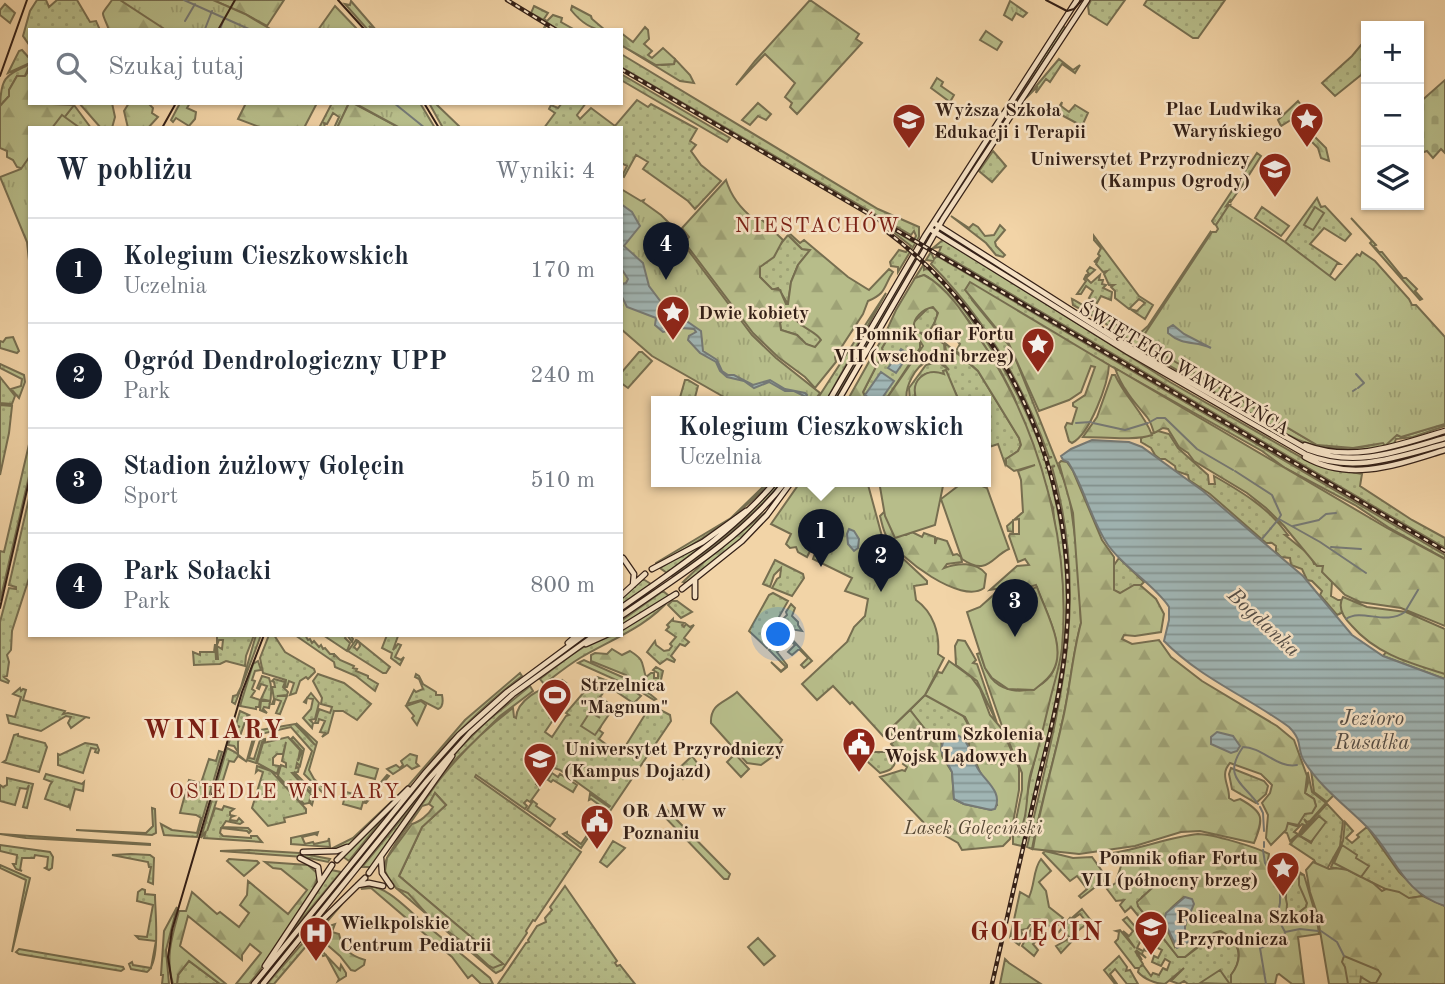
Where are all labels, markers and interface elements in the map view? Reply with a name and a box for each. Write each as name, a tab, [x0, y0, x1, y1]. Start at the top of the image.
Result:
map controls	[1361, 21, 1424, 210]
button: +	[1361, 21, 1424, 84]
search box	[28, 28, 623, 105]
icon: search	[52, 48, 90, 86]
text: Szukaj tutaj	[108, 54, 245, 80]
button: −	[1361, 84, 1424, 147]
place icon: Plac Ludwika Waryńskiego	[1288, 100, 1326, 149]
school or university icon: Wyższa Szkoła Edukacji i Terapii	[890, 101, 928, 150]
place label: Plac Ludwika Waryńskiego	[1165, 101, 1282, 142]
place label: Wyższa Szkoła Edukacji i Terapii	[934, 102, 1086, 143]
button: layers	[1361, 147, 1424, 210]
school or university icon: Uniwersytet Przyrodniczy (Kampus Ogrody)	[1256, 150, 1294, 199]
place label: Uniwersytet Przyrodniczy (Kampus Ogrody)	[1029, 151, 1250, 192]
text: W pobliżu	[56, 156, 192, 186]
text: Wyniki: 4	[495, 160, 595, 183]
district label: NIESTACHÓW	[735, 211, 901, 237]
pin: 4	[643, 222, 689, 280]
text: Kolegium Cieszkowskich	[123, 244, 409, 270]
text: 1	[72, 259, 86, 282]
text: 170 m	[530, 259, 595, 282]
text: Uczelnia	[123, 275, 207, 298]
place icon: Dwie kobiety	[654, 293, 692, 342]
street label: ŚWIĘTEGO WAWRZYŃCA	[1075, 295, 1295, 441]
place label: Dwie kobiety	[698, 305, 809, 324]
place icon: Pomnik ofiar Fortu VII (wschodni brzeg)	[1019, 325, 1057, 374]
place label: Pomnik ofiar Fortu VII (wschodni brzeg)	[833, 326, 1014, 367]
text: Ogród Dendrologiczny UPP	[123, 349, 447, 375]
text: 2	[72, 364, 86, 387]
text: 240 m	[530, 364, 595, 387]
text: Park	[123, 380, 170, 403]
popup	[651, 396, 991, 487]
text: Kolegium Cieszkowskich	[678, 415, 964, 441]
text: Uczelnia	[678, 446, 762, 469]
text: Stadion żużlowy Golęcin	[123, 454, 405, 480]
text: 3	[72, 469, 86, 492]
text: 510 m	[530, 469, 595, 492]
text: Sport	[123, 485, 178, 508]
pin: 1	[798, 509, 844, 567]
pin: 2	[858, 534, 904, 592]
text: Park Sołacki	[123, 559, 271, 585]
text: 4	[72, 574, 86, 597]
text: 800 m	[530, 574, 595, 597]
pin: 3	[992, 579, 1038, 637]
water label: Bogdanka	[1222, 584, 1303, 662]
text: Park	[123, 590, 170, 613]
your location	[761, 617, 795, 651]
sports icon: Strzelnica "Magnum"	[536, 676, 574, 725]
place label: Strzelnica "Magnum"	[580, 677, 668, 718]
water label: Jezioro Rusałka	[1334, 709, 1409, 754]
district label: WINIARY	[143, 718, 285, 744]
public building icon: Centrum Szkolenia Wojsk Lądowych	[840, 725, 878, 774]
place label: Centrum Szkolenia Wojsk Lądowych	[884, 726, 1044, 767]
school or university icon: Uniwersytet Przyrodniczy (Kampus Dojazd)	[521, 740, 559, 789]
place label: Uniwersytet Przyrodniczy (Kampus Dojazd)	[564, 741, 785, 782]
district label: OSIEDLE WINIARY	[169, 782, 401, 803]
public building icon: OR AMW w Poznaniu	[578, 802, 616, 851]
place label: OR AMW w Poznaniu	[622, 803, 727, 844]
park label: Lasek Golęciński	[903, 820, 1043, 839]
place icon: Pomnik ofiar Fortu VII (północny brzeg)	[1264, 849, 1302, 898]
place label: Pomnik ofiar Fortu VII (północny brzeg)	[1080, 850, 1258, 891]
school or university icon: Policealna Szkoła Przyrodnicza	[1132, 908, 1170, 957]
place label: Policealna Szkoła Przyrodnicza	[1176, 909, 1325, 950]
hospital icon: Wielkpolskie Centrum Pediatrii	[297, 914, 335, 963]
place label: Wielkpolskie Centrum Pediatrii	[340, 915, 492, 956]
district label: GOLĘCIN	[970, 920, 1104, 946]

